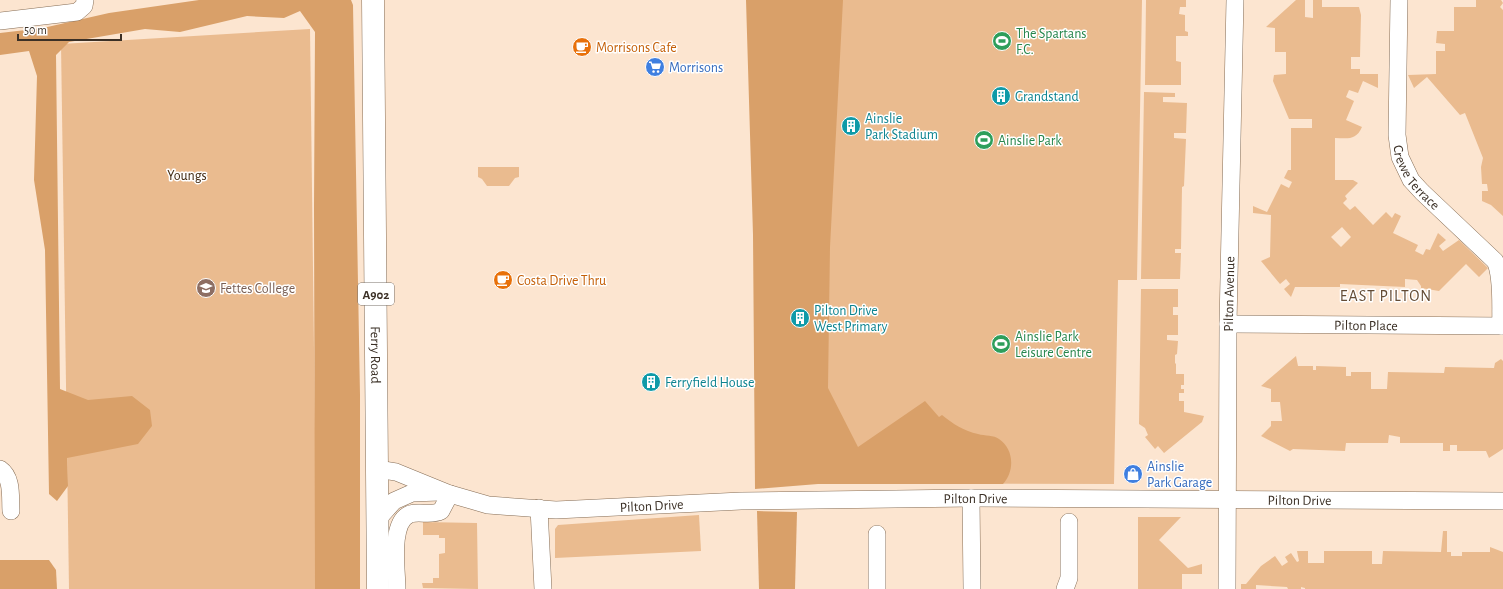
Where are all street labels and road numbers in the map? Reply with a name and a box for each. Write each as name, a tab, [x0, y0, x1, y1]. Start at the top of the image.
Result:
street label: Crewe Terrace	[1390, 144, 1442, 213]
street label: Pilton Avenue	[1222, 256, 1237, 332]
road number: A902	[358, 283, 394, 305]
street label: Pilton Place	[1334, 319, 1398, 333]
street label: Ferry Road	[368, 326, 382, 384]
street label: Pilton Drive	[943, 492, 1007, 506]
street label: Pilton Drive	[1267, 494, 1331, 508]
street label: Pilton Drive	[619, 498, 684, 515]

